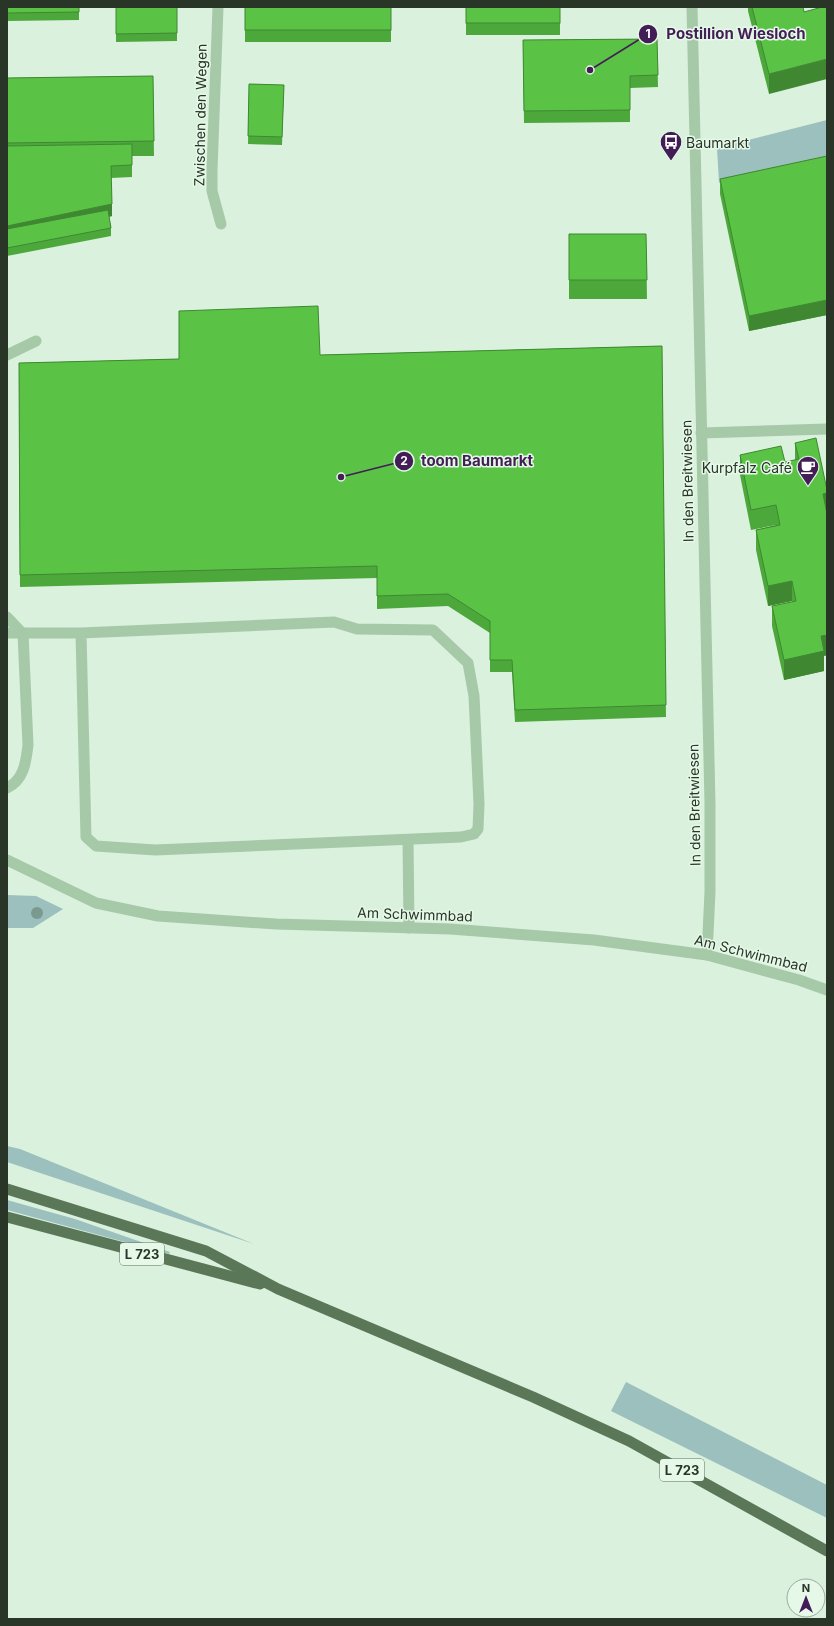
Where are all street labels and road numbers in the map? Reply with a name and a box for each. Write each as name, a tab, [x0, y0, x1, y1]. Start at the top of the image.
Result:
street label: Zwischen den Wegen	[190, 43, 210, 187]
street label: In den Breitwiesen	[677, 420, 697, 542]
street label: In den Breitwiesen	[684, 744, 704, 866]
street label: Am Schwimmbad	[357, 903, 473, 925]
street label: Am Schwimmbad	[693, 931, 809, 975]
road number: L 723	[120, 1243, 164, 1265]
road number: L 723	[660, 1459, 704, 1481]

